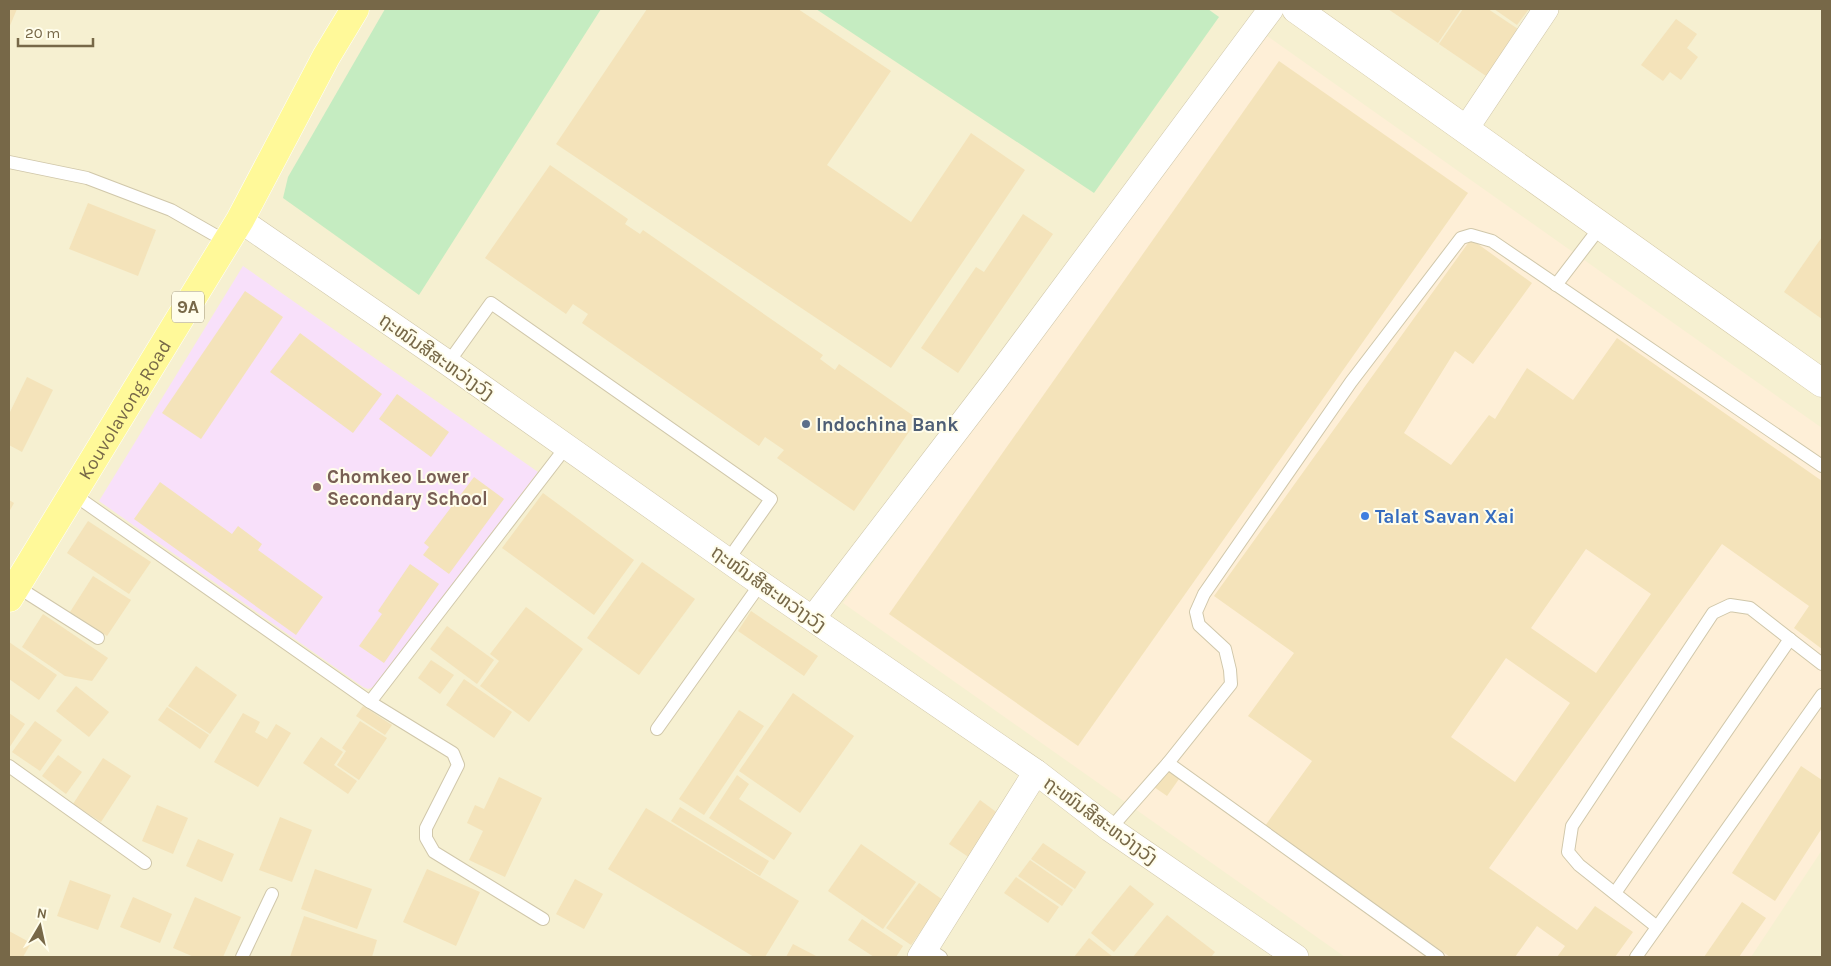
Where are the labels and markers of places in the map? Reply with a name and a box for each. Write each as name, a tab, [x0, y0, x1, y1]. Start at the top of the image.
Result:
place label: Indochina Bank	[816, 414, 958, 436]
marker: Indochina Bank	[800, 418, 812, 430]
place label: Chomkeo Lower Secondary School	[327, 466, 488, 510]
marker: Chomkeo Lower Secondary School	[311, 481, 323, 493]
place label: Talat Savan Xai	[1375, 506, 1515, 528]
marker: Talat Savan Xai	[1359, 510, 1371, 522]

